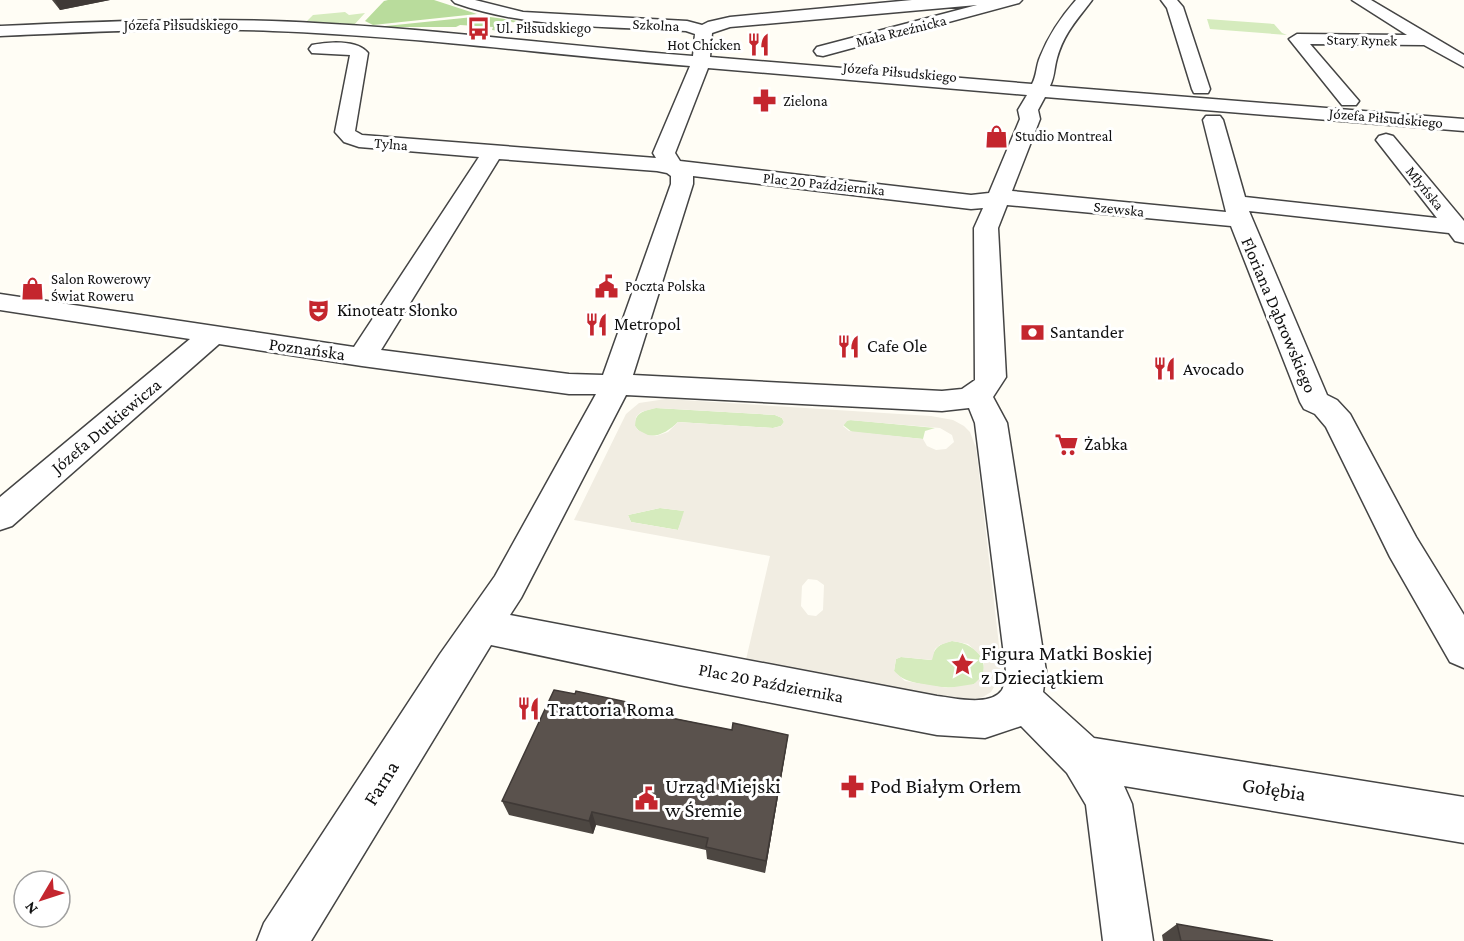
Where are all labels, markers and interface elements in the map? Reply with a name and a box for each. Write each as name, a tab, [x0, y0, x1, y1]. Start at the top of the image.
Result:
street label: Mała Rzeźnicka	[854, 12, 948, 50]
bus stop icon: Ul. Piłsudskiego	[465, 15, 491, 41]
street label: Szkolna	[632, 16, 680, 34]
street label: Józefa Piłsudskiego	[122, 17, 238, 34]
place label: Ul. Piłsudskiego	[496, 20, 591, 37]
street label: Stary Rynek	[1326, 31, 1398, 50]
restaurant icon: Hot Chicken	[746, 32, 772, 58]
place label: Hot Chicken	[667, 37, 741, 53]
street label: Józefa Piłsudskiego	[840, 59, 958, 86]
pharmacy icon: Zielona	[752, 88, 778, 114]
place label: Zielona	[783, 93, 828, 109]
street label: Józefa Piłsudskiego	[1326, 105, 1444, 132]
shop icon: Studio Montreal	[984, 123, 1010, 149]
place label: Studio Montreal	[1015, 128, 1112, 144]
street label: Tylna	[373, 135, 409, 154]
street label: Młyńska	[1402, 163, 1447, 214]
street label: Plac 20 Października	[762, 170, 886, 198]
street label: Szewska	[1093, 198, 1145, 220]
street label: Floriana Dąbrowskiego	[1237, 234, 1321, 396]
place label: Salon Rowerowy Świat Roweru	[51, 271, 151, 304]
public building icon: Poczta Polska	[594, 273, 620, 299]
shop icon: Salon Rowerowy Świat Roweru	[20, 275, 46, 301]
place label: Poczta Polska	[625, 278, 706, 294]
theatre icon: Kinoteatr Słonko	[306, 297, 332, 323]
place label: Kinoteatr Słonko	[337, 300, 458, 320]
restaurant icon: Metropol	[583, 311, 609, 337]
place label: Metropol	[614, 314, 681, 334]
bank icon: Santander	[1019, 319, 1045, 345]
place label: Santander	[1050, 322, 1125, 342]
restaurant icon: Cafe Ole	[836, 333, 862, 359]
street label: Poznańska	[268, 334, 346, 364]
place label: Cafe Ole	[867, 336, 927, 356]
restaurant icon: Avocado	[1152, 356, 1178, 382]
place label: Avocado	[1183, 359, 1244, 379]
street label: Józefa Dutkiewicza	[46, 374, 165, 479]
supermarket icon: Żabka	[1053, 431, 1079, 457]
place label: Żabka	[1084, 434, 1128, 454]
place label: Figura Matki Boskiej z Dzieciątkiem	[981, 641, 1152, 689]
place icon: Figura Matki Boskiej z Dzieciątkiem	[950, 652, 976, 678]
street label: Plac 20 Października	[697, 659, 845, 707]
restaurant icon: Trattoria Roma	[516, 696, 542, 722]
place label: Trattoria Roma	[547, 697, 675, 721]
street label: Farna	[358, 756, 404, 810]
street label: Gołębia	[1240, 772, 1308, 806]
pharmacy icon: Pod Białym Orłem	[839, 773, 865, 799]
place label: Urząd Miejski w Śremie	[665, 774, 781, 822]
place label: Pod Białym Orłem	[870, 774, 1022, 798]
public building icon: Urząd Miejski w Śremie	[634, 785, 660, 811]
north arrow	[12, 869, 72, 929]
text: N	[21, 898, 41, 918]

